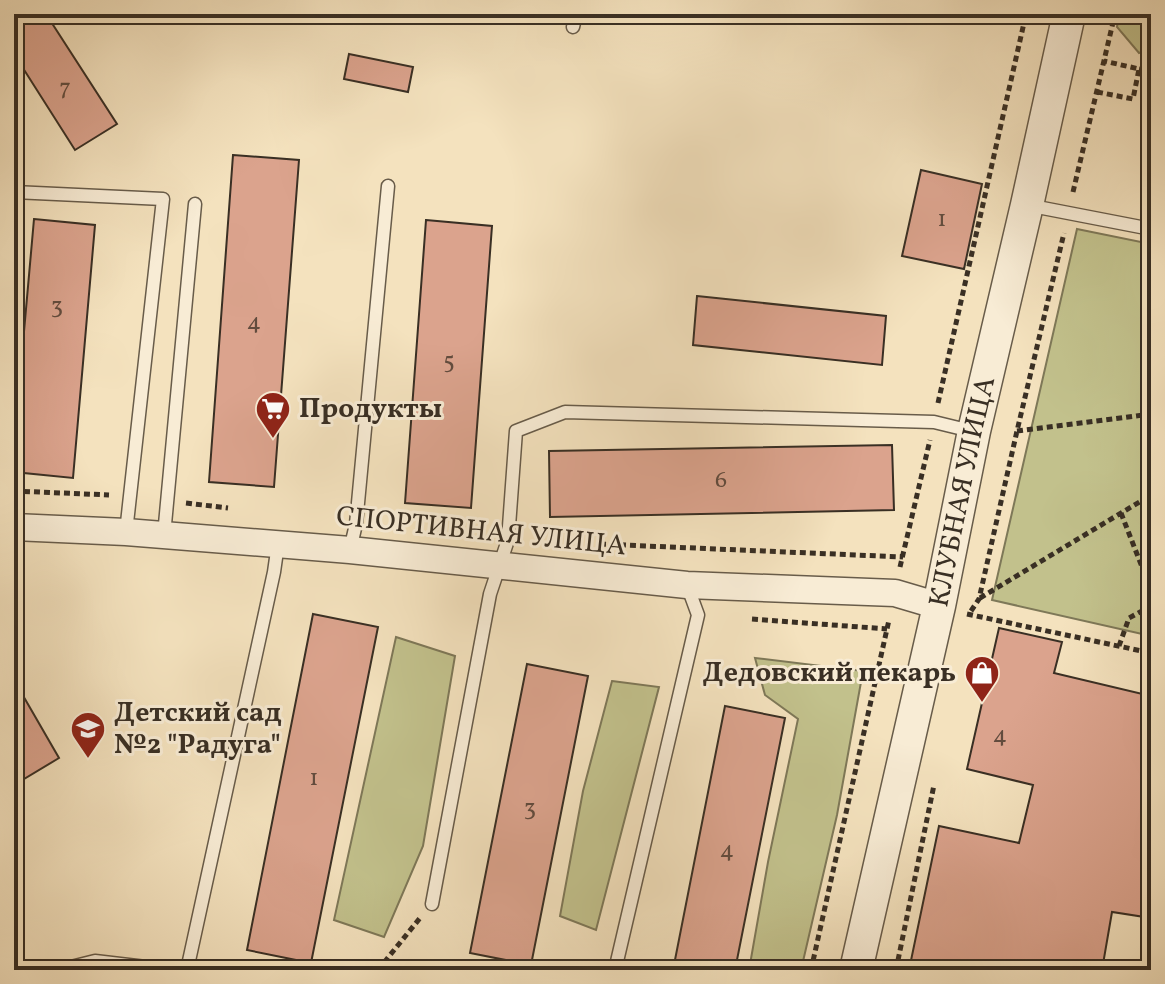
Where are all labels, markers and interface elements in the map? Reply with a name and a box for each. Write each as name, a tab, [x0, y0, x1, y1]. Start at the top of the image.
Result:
house number: 7	[59, 72, 71, 106]
house number: 1	[937, 203, 947, 237]
house number: 3	[51, 290, 63, 324]
house number: 4	[247, 306, 261, 340]
house number: 5	[443, 345, 455, 379]
street label: КЛУБНАЯ УЛИЦА	[920, 372, 1006, 611]
supermarket icon: Продукты	[254, 390, 292, 440]
place label: Продукты	[299, 390, 442, 429]
house number: 6	[715, 464, 727, 498]
street label: СПОРТИВНАЯ УЛИЦА	[334, 497, 628, 567]
place label: Дедовский пекарь	[702, 654, 956, 693]
shop icon: Дедовский пекарь	[963, 654, 1001, 704]
place label: Детский сад №2 "Радуга"	[114, 694, 282, 765]
school or university icon: Детский сад №2 "Радуга"	[69, 710, 107, 760]
house number: 4	[993, 719, 1007, 753]
house number: 1	[309, 762, 319, 796]
house number: 3	[524, 792, 536, 826]
house number: 4	[720, 834, 734, 868]

